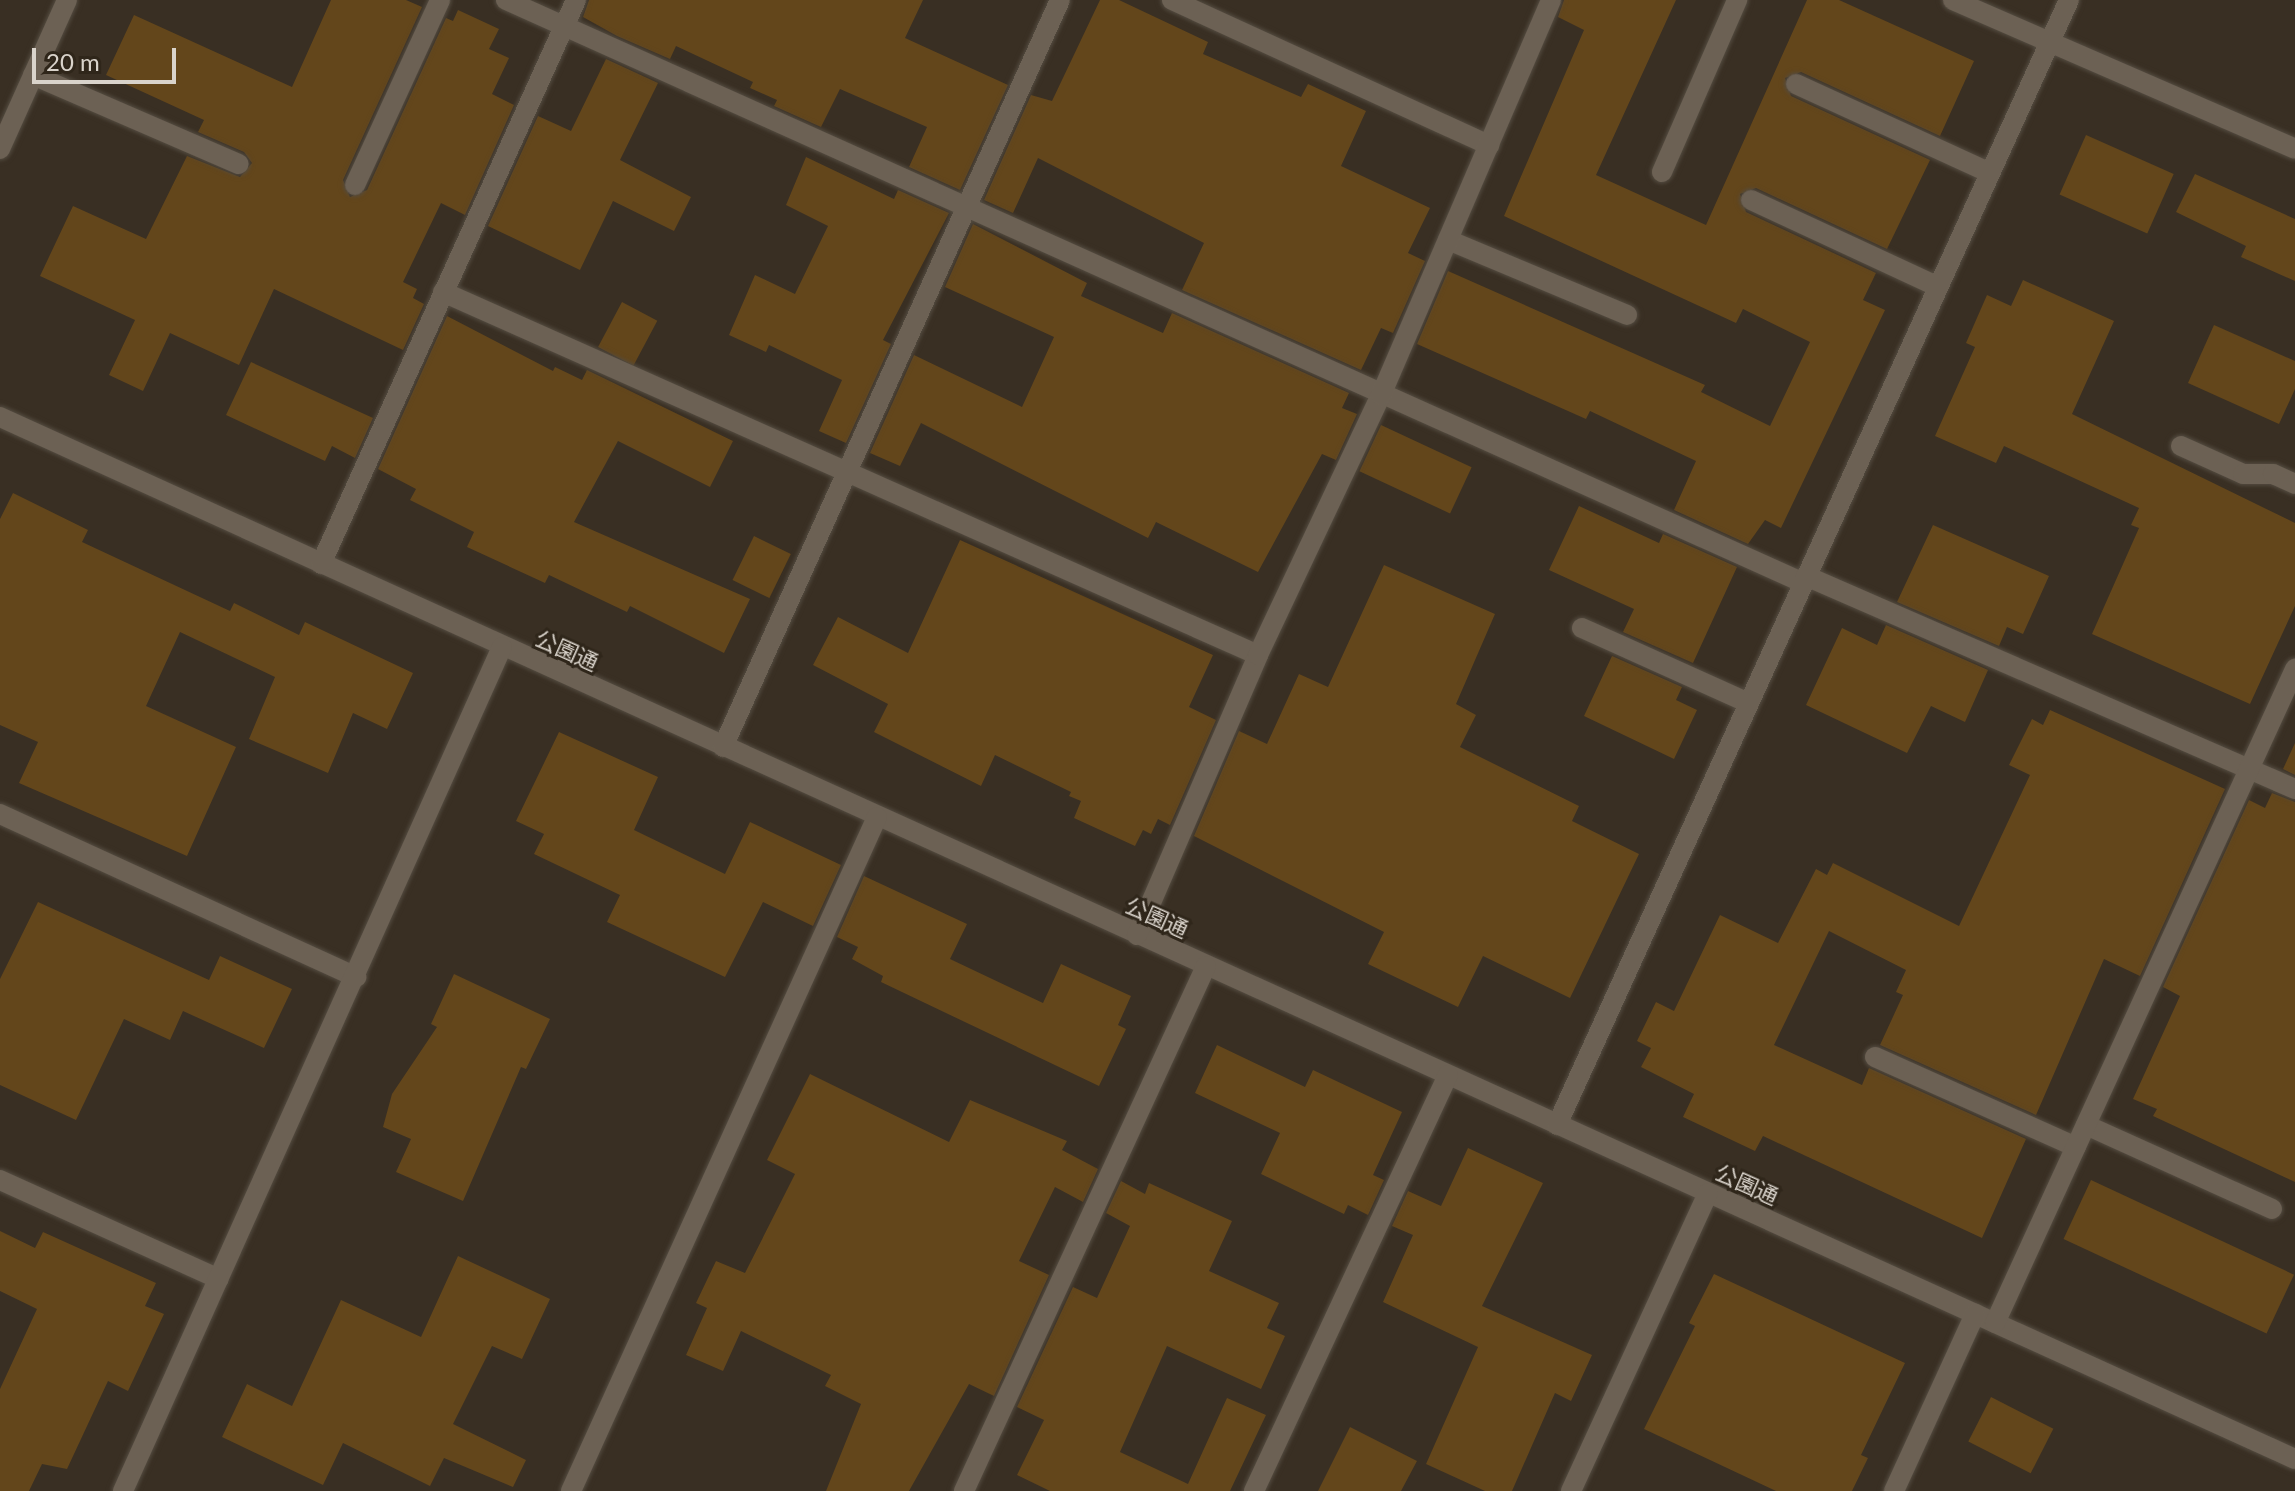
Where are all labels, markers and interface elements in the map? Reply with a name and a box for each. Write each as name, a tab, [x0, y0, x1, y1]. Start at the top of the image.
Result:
scale bar	[36, 32, 180, 82]
text: 20 m	[46, 47, 100, 76]
street label: 公園通	[531, 625, 603, 675]
street label: 公園通	[1121, 892, 1193, 942]
street label: 公園通	[1711, 1159, 1783, 1209]

